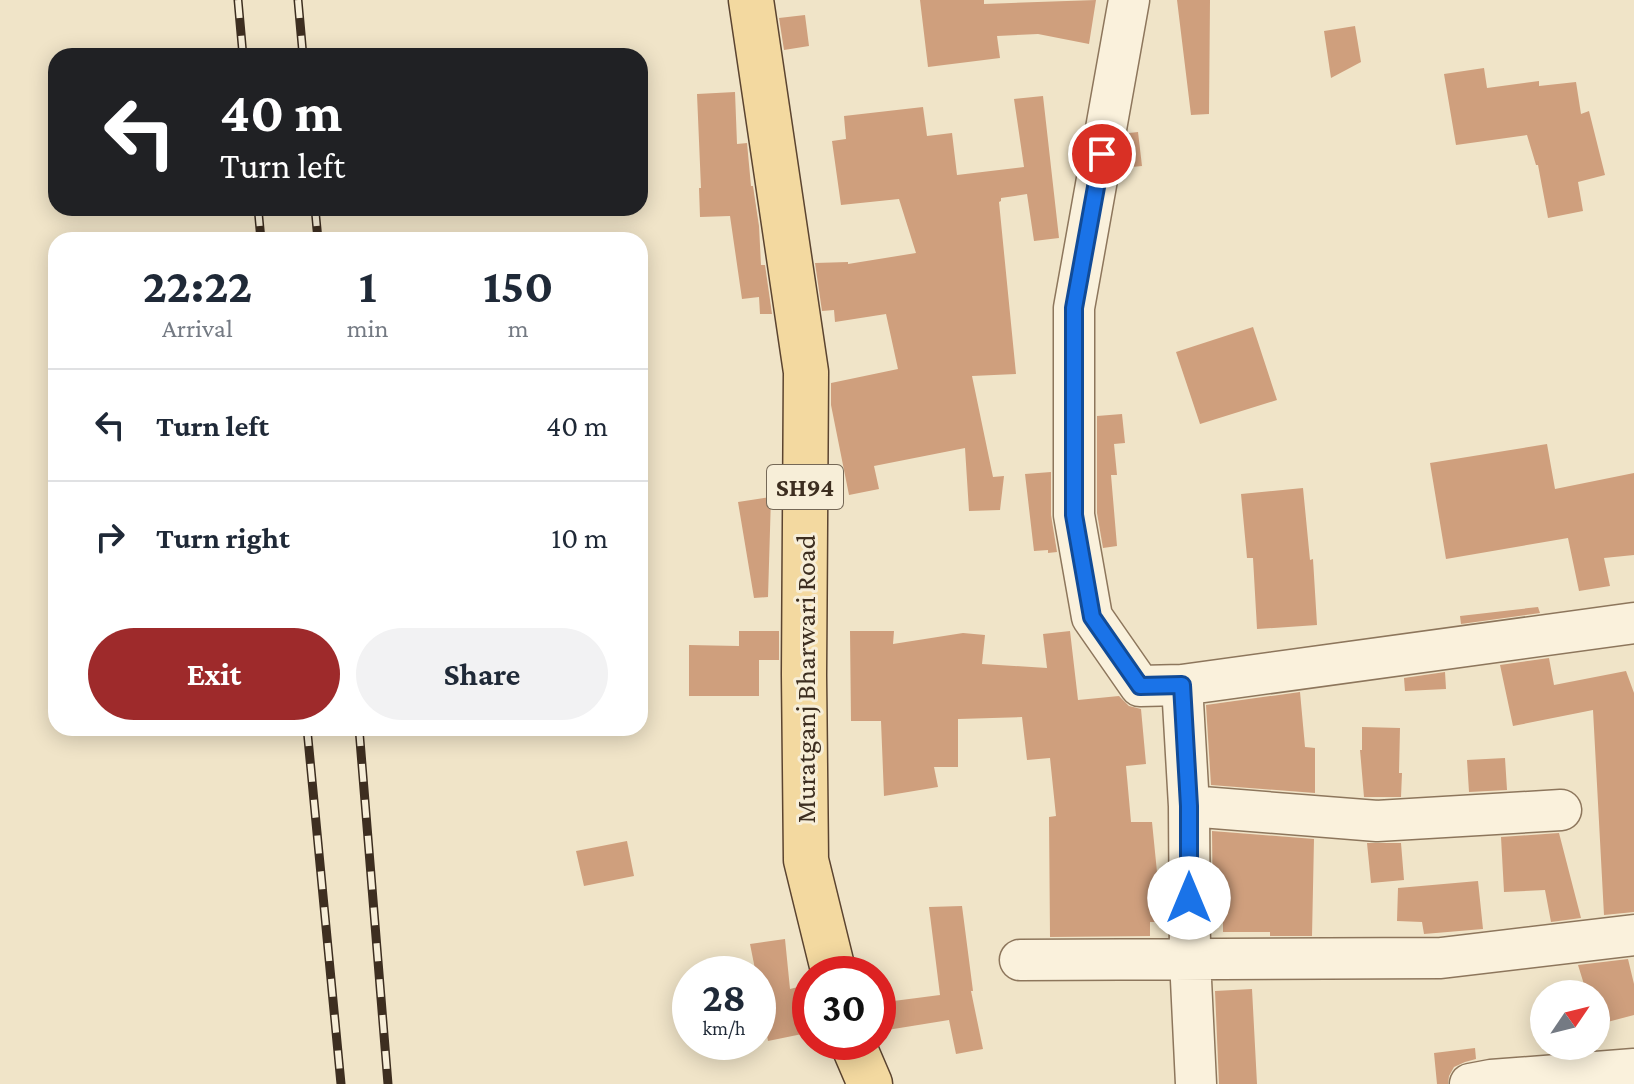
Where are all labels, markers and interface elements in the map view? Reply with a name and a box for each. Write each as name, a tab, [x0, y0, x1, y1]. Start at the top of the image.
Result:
icon: left	[88, 80, 192, 184]
text: 40 m	[220, 81, 342, 143]
pin	[1068, 120, 1136, 188]
icon: arrive	[1080, 132, 1124, 176]
text: Turn left	[220, 146, 345, 186]
text: 22:22	[142, 259, 252, 312]
text: 1	[359, 259, 377, 312]
text: 150	[483, 259, 554, 312]
text: Arrival	[162, 314, 233, 343]
text: min	[347, 314, 388, 343]
text: m	[508, 314, 529, 343]
icon: left	[88, 403, 132, 447]
text: Turn left	[156, 409, 269, 442]
text: 40 m	[546, 409, 608, 442]
road number: SH94	[767, 465, 843, 509]
icon: right	[88, 515, 132, 559]
text: Turn right	[156, 521, 290, 554]
text: 10 m	[551, 521, 608, 554]
street label: Muratganj Bharwari Road	[790, 534, 821, 824]
button: Exit	[88, 628, 340, 720]
button: Share	[356, 628, 608, 720]
position arrow	[1147, 856, 1231, 940]
speed limit sign: 30	[792, 956, 896, 1060]
text: 28	[702, 975, 746, 1020]
north arrow	[1530, 980, 1610, 1060]
map controls	[1530, 980, 1610, 1060]
text: km/h	[702, 1017, 746, 1039]

